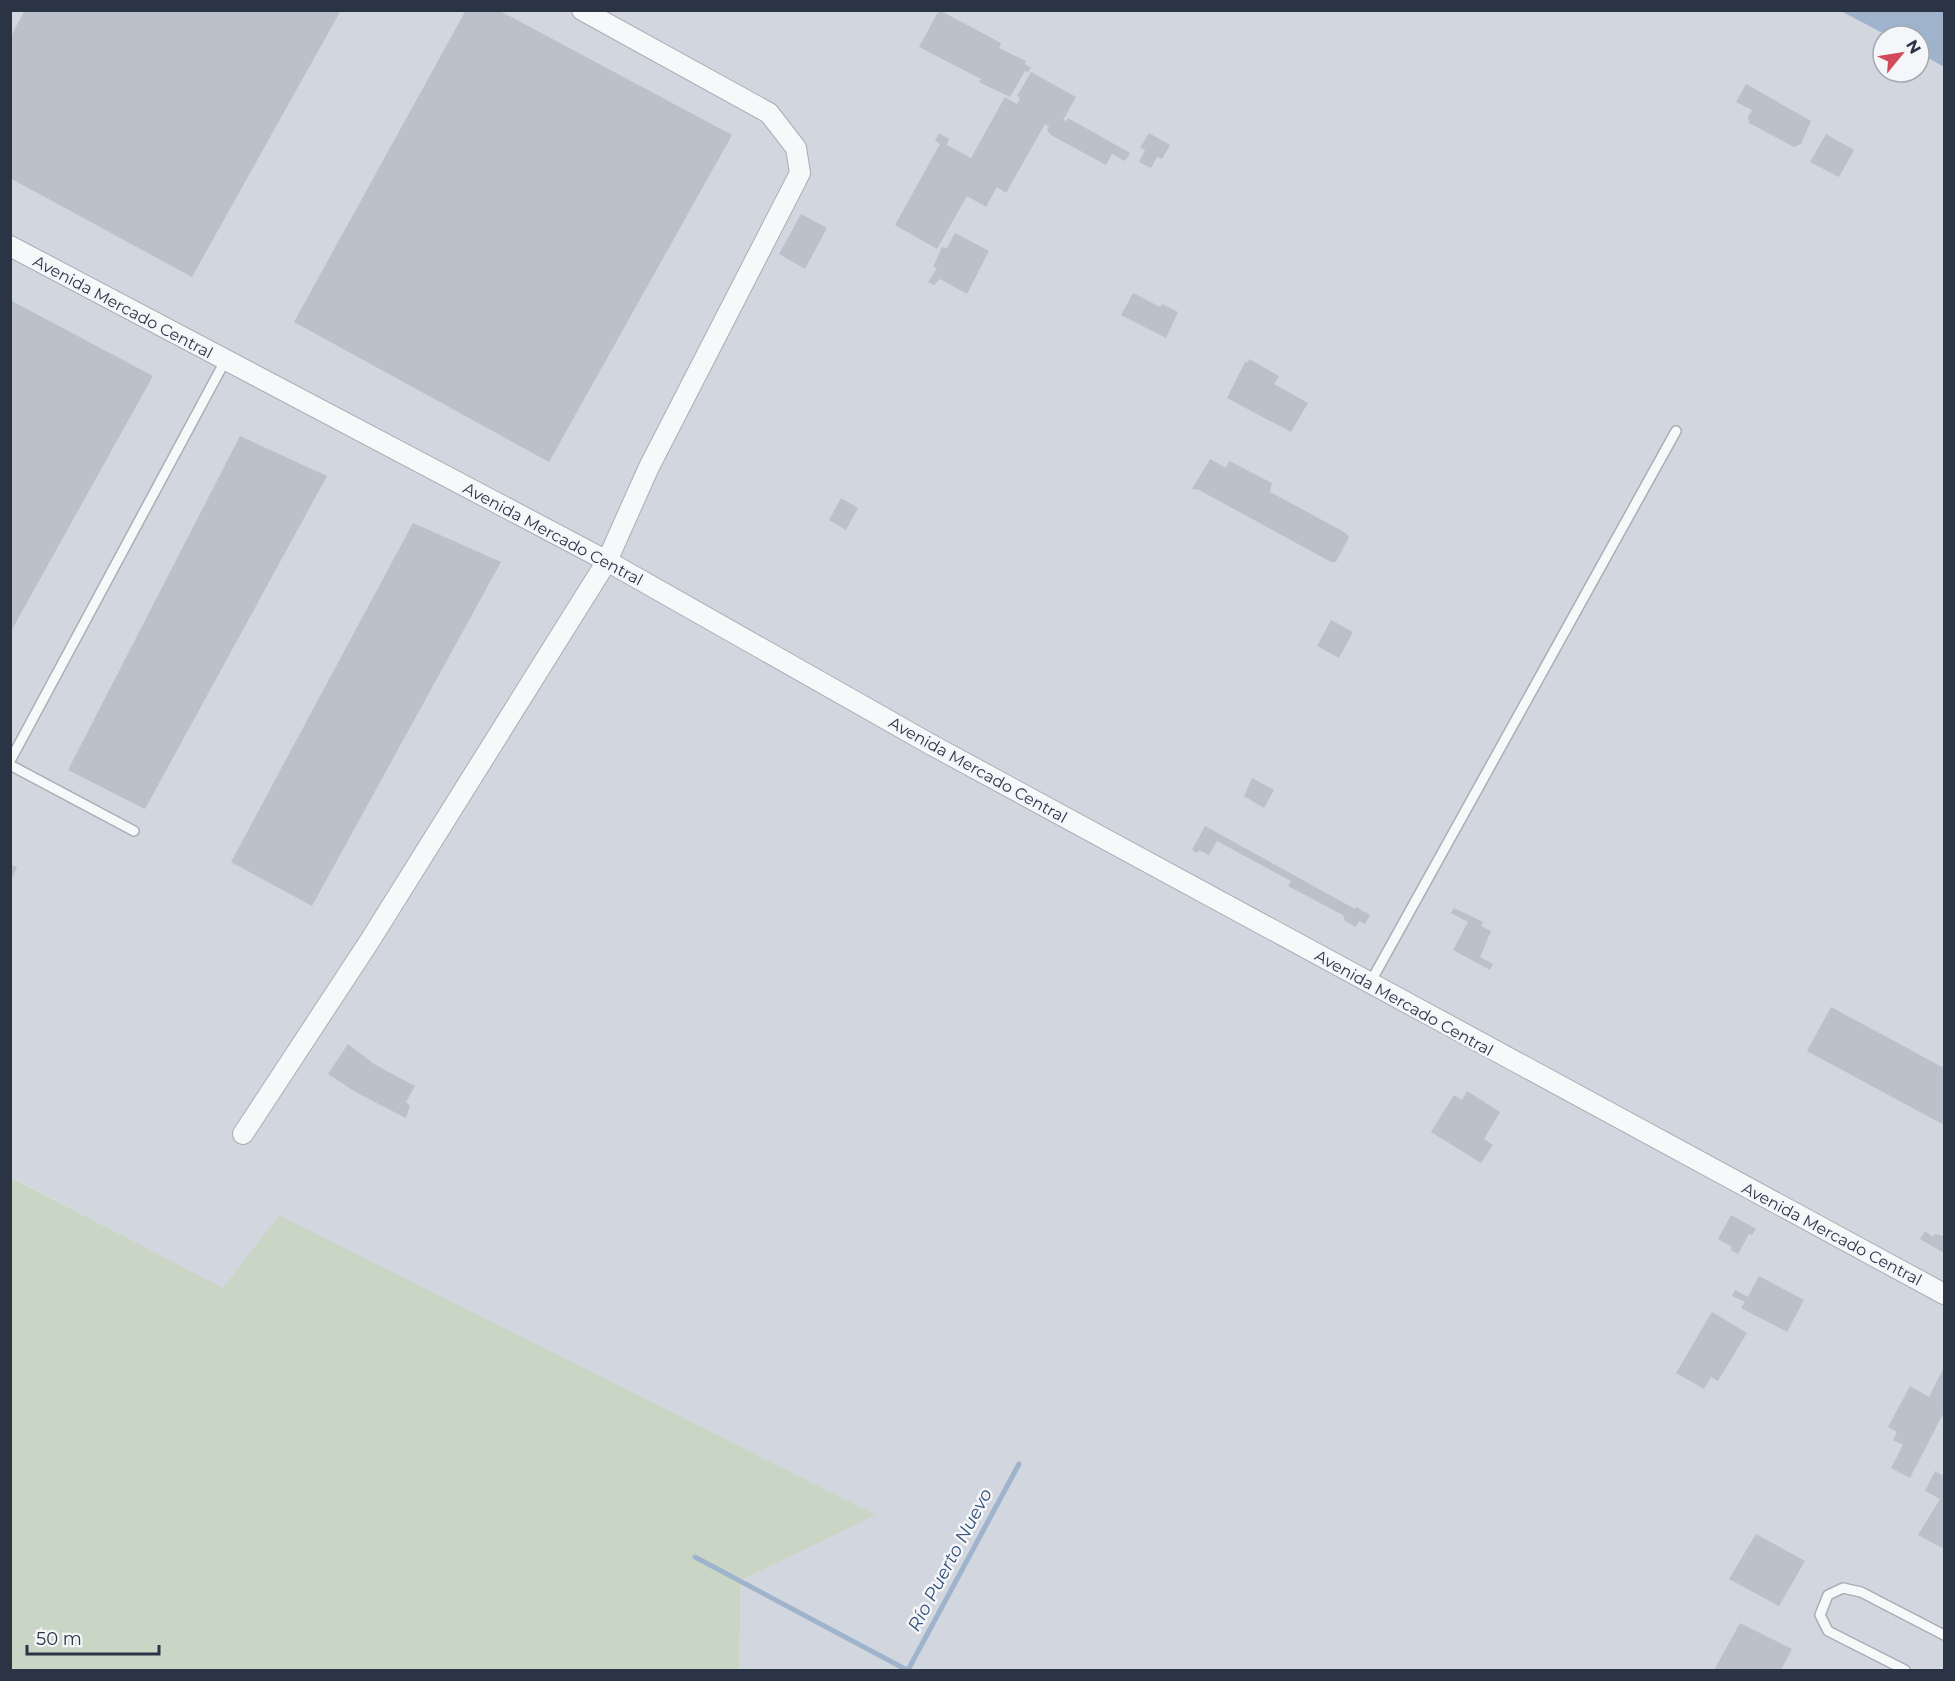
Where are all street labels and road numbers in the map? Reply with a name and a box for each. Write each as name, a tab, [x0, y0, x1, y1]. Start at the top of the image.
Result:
street label: Avenida Mercado Central	[30, 251, 216, 363]
street label: Avenida Mercado Central	[460, 478, 646, 590]
street label: Avenida Mercado Central	[886, 713, 1070, 827]
street label: Avenida Mercado Central	[1312, 946, 1496, 1060]
street label: Avenida Mercado Central	[1739, 1178, 1925, 1290]

